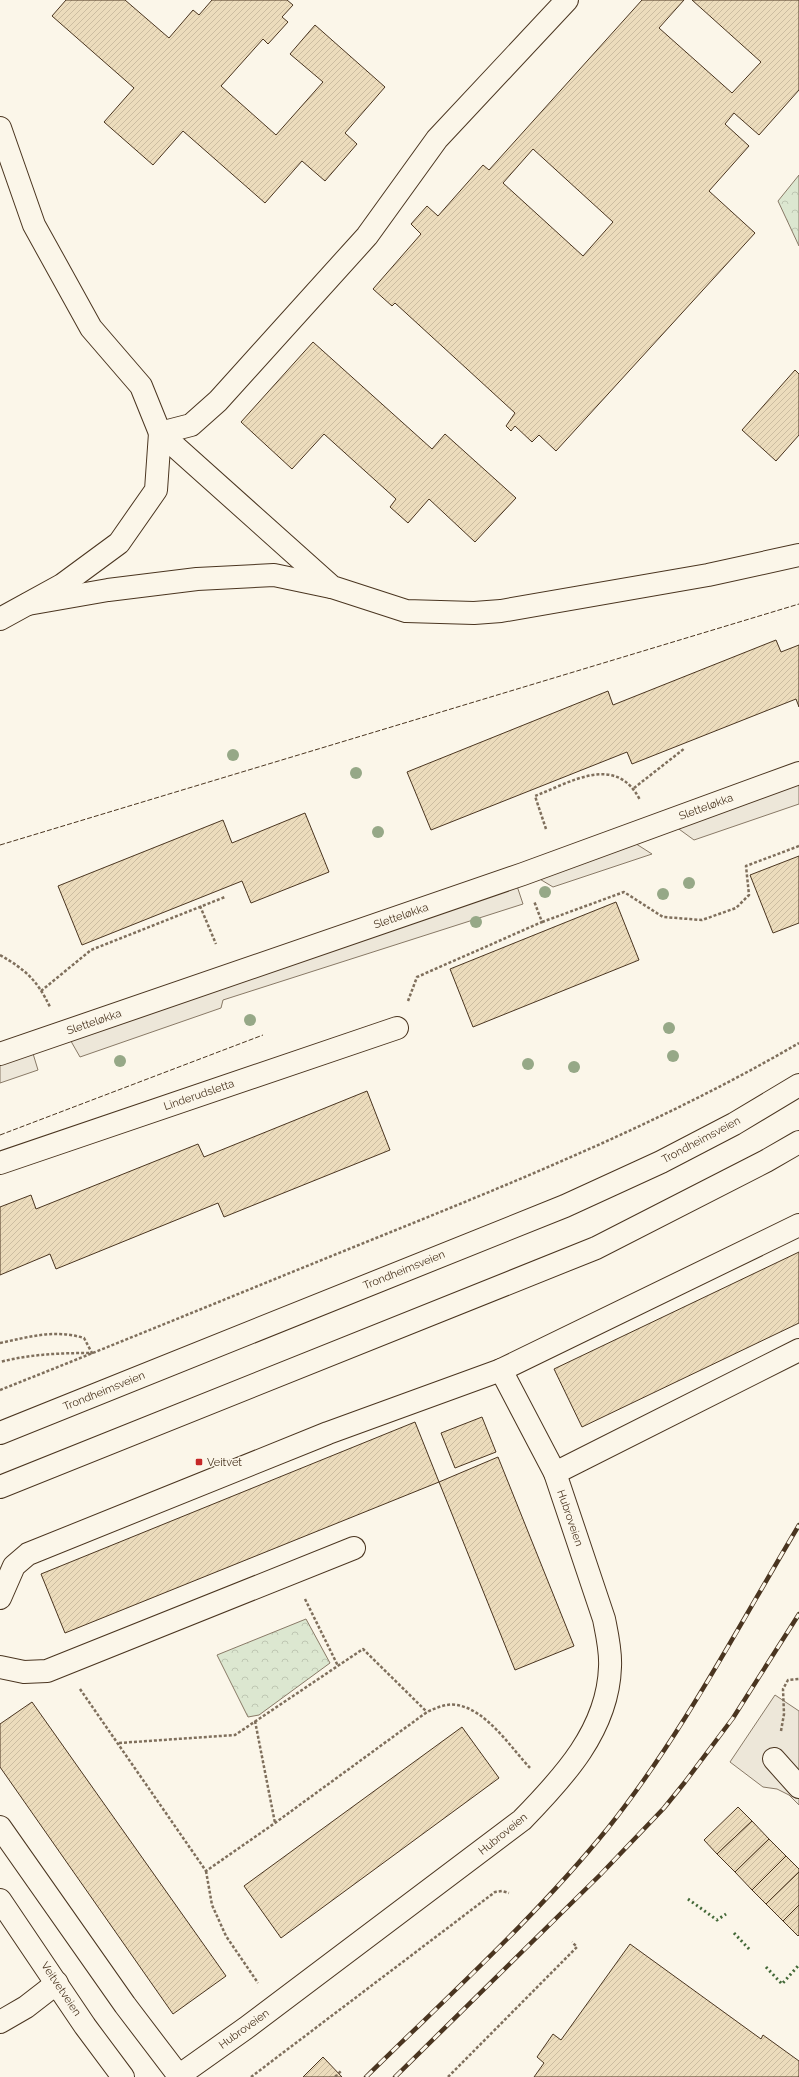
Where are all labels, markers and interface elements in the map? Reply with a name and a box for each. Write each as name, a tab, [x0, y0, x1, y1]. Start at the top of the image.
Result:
street label: Sletteløkka	[677, 791, 735, 823]
street label: Sletteløkka	[372, 901, 430, 931]
street label: Sletteløkka	[65, 1007, 123, 1037]
street label: Linderudsletta	[162, 1077, 236, 1113]
street label: Trondheimsveien	[659, 1114, 743, 1166]
street label: Trondheimsveien	[361, 1248, 447, 1292]
street label: Trondheimsveien	[61, 1369, 147, 1413]
place label: Veitvet	[207, 1456, 242, 1469]
marker: Veitvet	[194, 1457, 204, 1467]
street label: Hubroveien	[554, 1488, 586, 1548]
street label: Hubroveien	[476, 1810, 530, 1858]
street label: Veitvetveien	[38, 1959, 84, 2019]
street label: Hubroveien	[216, 2006, 272, 2052]

